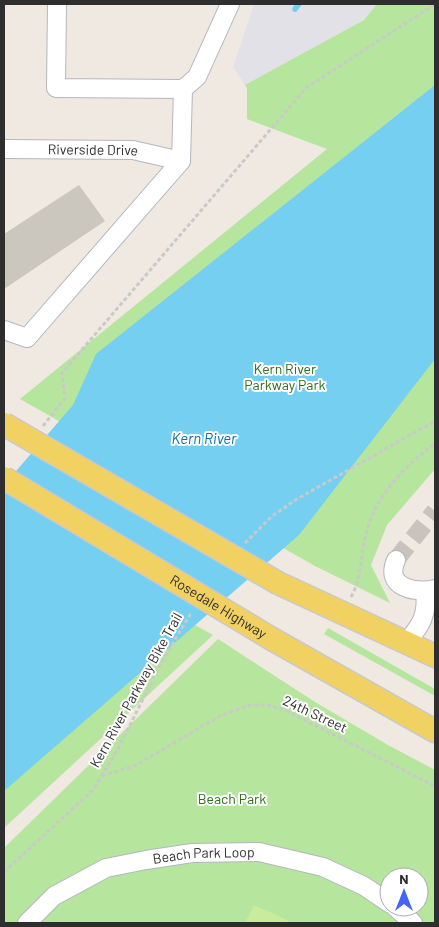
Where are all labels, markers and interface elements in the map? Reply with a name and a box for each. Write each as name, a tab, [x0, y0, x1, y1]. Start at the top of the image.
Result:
street label: Riverside Drive	[48, 140, 140, 159]
park label: Kern River Parkway Park	[244, 360, 326, 393]
water label: Kern River	[172, 429, 237, 447]
street label: Rosedale Highway	[167, 571, 270, 642]
street label: Kern River Parkway Bike Trail	[86, 609, 185, 770]
street label: 24th Street	[280, 691, 350, 736]
park label: Beach Park	[198, 790, 266, 807]
street label: Beach Park Loop	[151, 843, 255, 867]
north arrow	[379, 867, 429, 917]
text: N	[399, 870, 409, 887]

